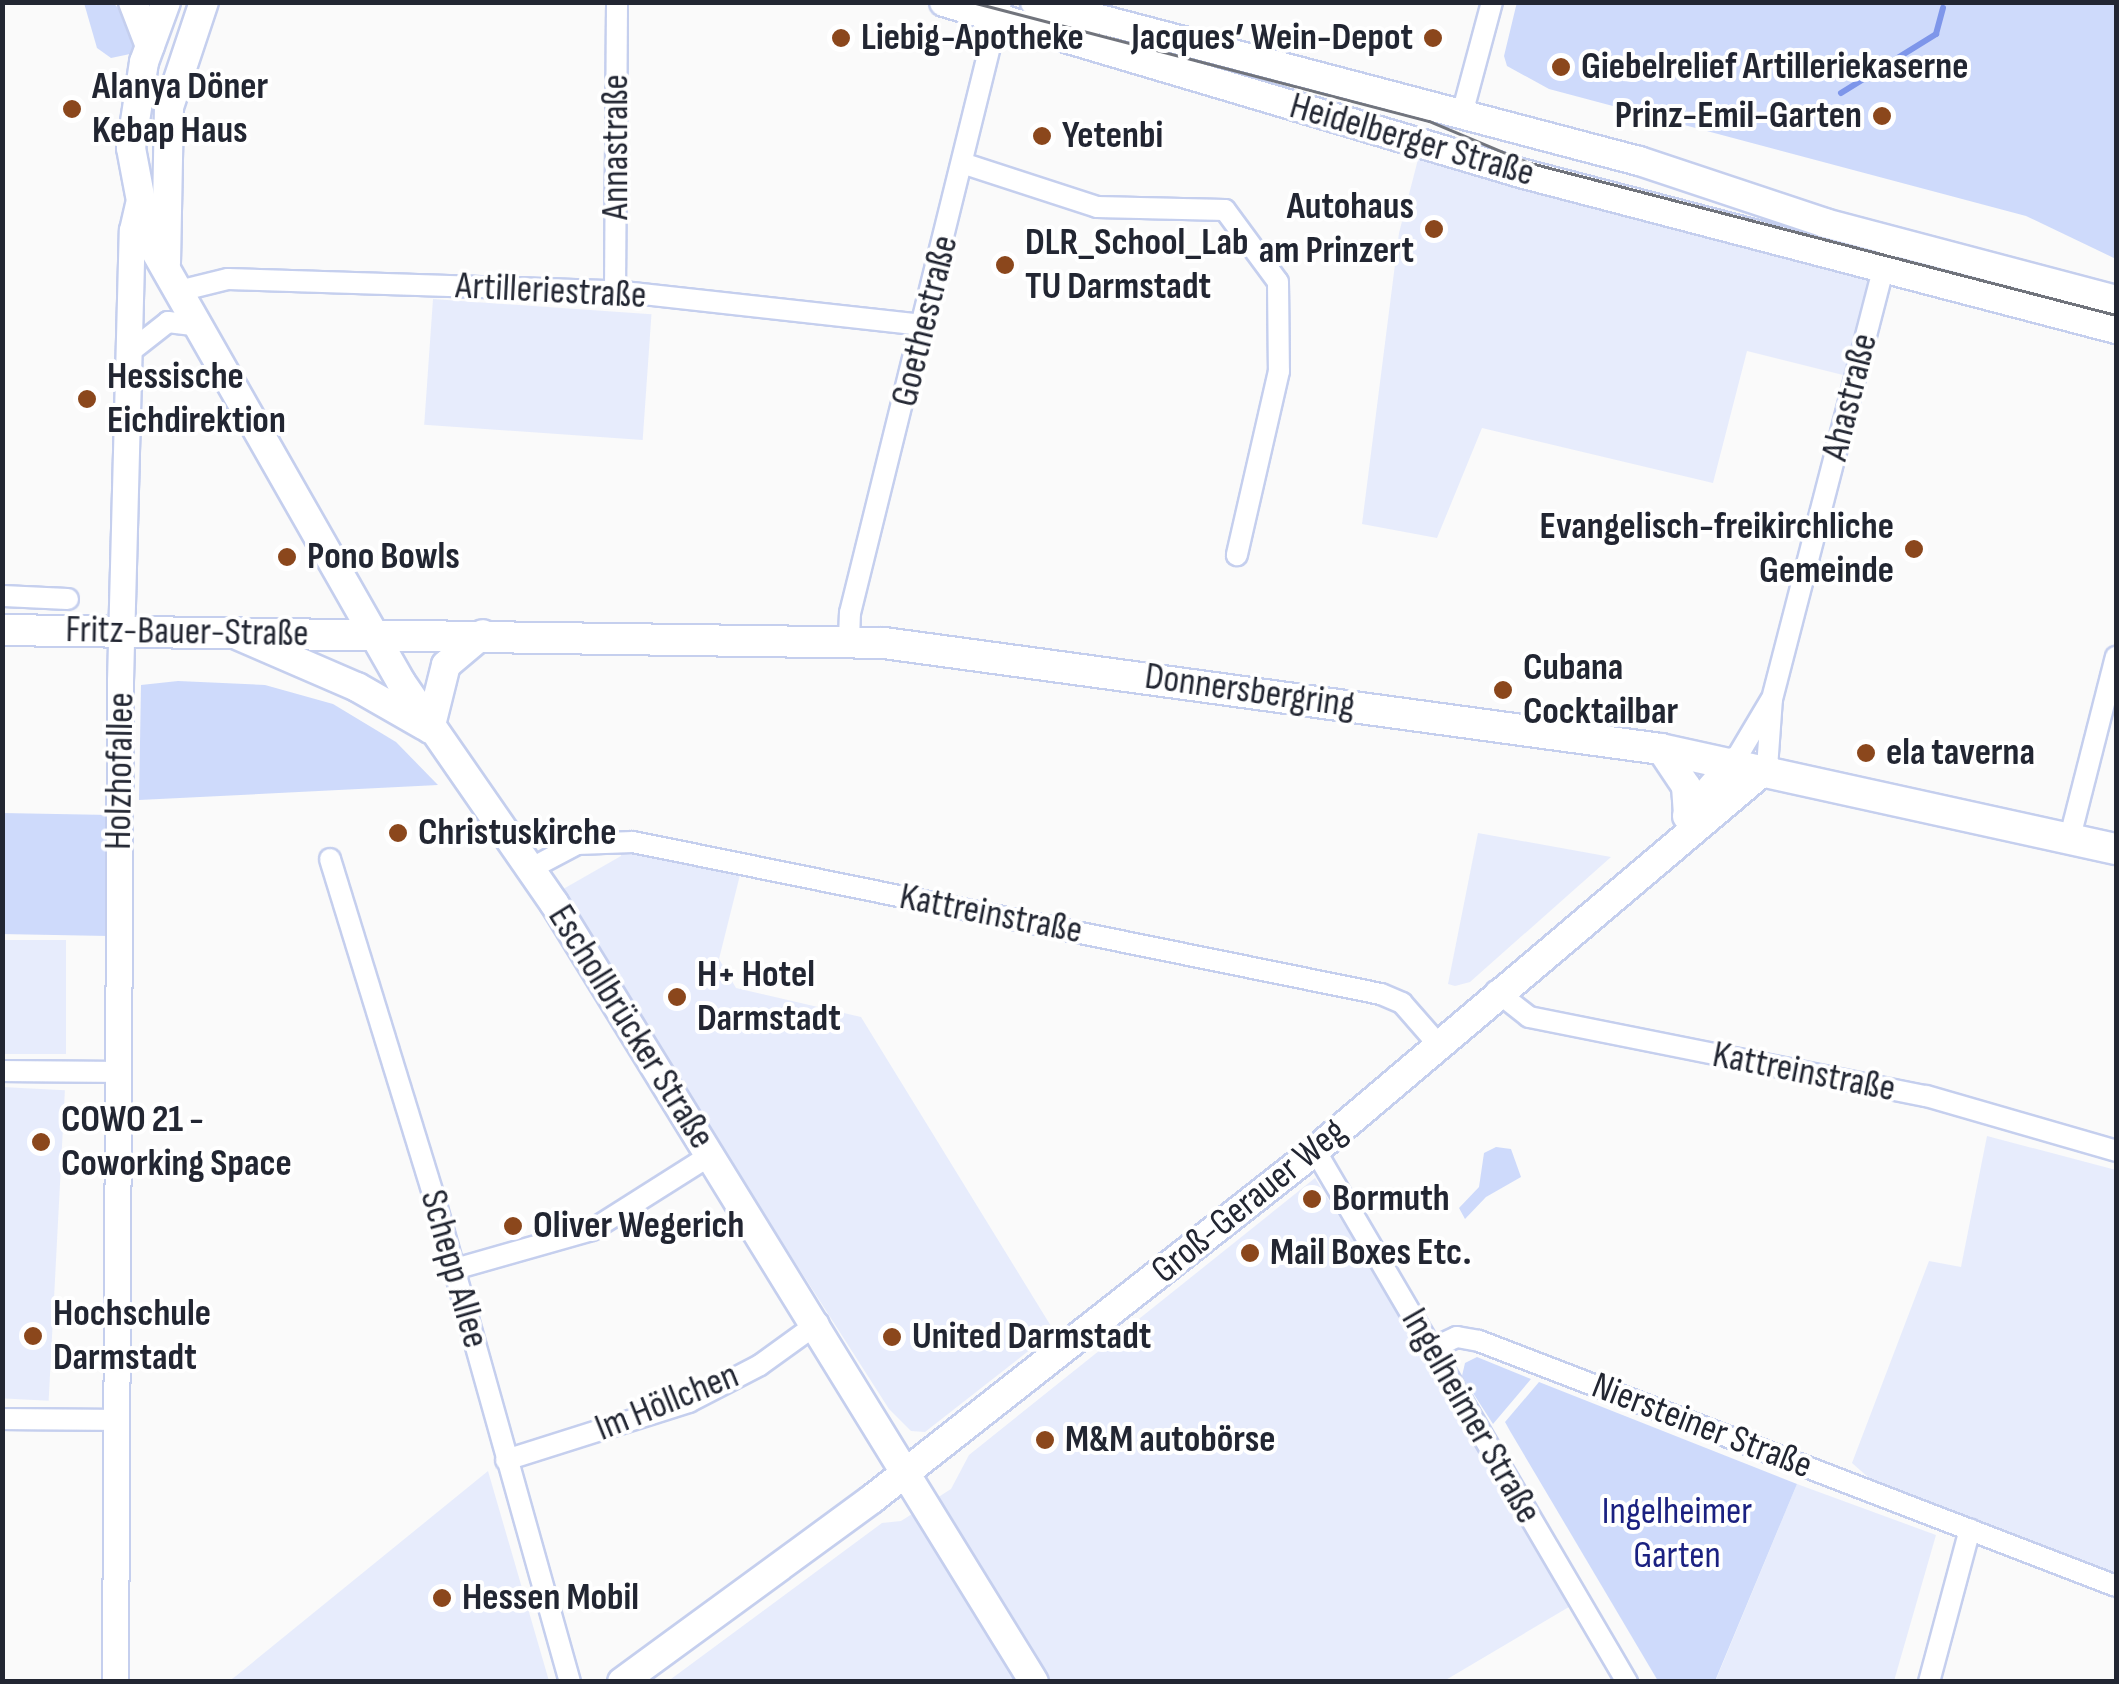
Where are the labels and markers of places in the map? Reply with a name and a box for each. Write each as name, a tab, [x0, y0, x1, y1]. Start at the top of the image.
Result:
place label: Liebig-Apotheke	[861, 15, 1084, 61]
place label: Jacques’ Wein-Depot	[1131, 15, 1413, 61]
marker: Liebig-Apotheke	[830, 27, 852, 49]
marker: Jacques’ Wein-Depot	[1422, 27, 1444, 49]
place label: Giebelrelief Artilleriekaserne	[1581, 44, 1968, 90]
marker: Giebelrelief Artilleriekaserne	[1550, 56, 1572, 78]
place label: Alanya Döner Kebap Haus	[92, 64, 268, 153]
place label: Prinz-Emil-Garten	[1615, 93, 1862, 139]
marker: Alanya Döner Kebap Haus	[61, 98, 83, 120]
marker: Prinz-Emil-Garten	[1871, 105, 1893, 127]
place label: Yetenbi	[1062, 113, 1163, 159]
marker: Yetenbi	[1031, 125, 1053, 147]
place label: Autohaus am Prinzert	[1259, 184, 1414, 274]
marker: Autohaus am Prinzert	[1423, 218, 1445, 240]
place label: DLR_School_Lab TU Darmstadt	[1025, 220, 1249, 310]
marker: DLR_School_Lab TU Darmstadt	[994, 254, 1016, 276]
place label: Hessische Eichdirektion	[107, 354, 286, 444]
marker: Hessische Eichdirektion	[76, 388, 98, 410]
place label: Evangelisch-freikirchliche Gemeinde	[1539, 504, 1894, 594]
place label: Pono Bowls	[307, 534, 460, 580]
marker: Evangelisch-freikirchliche Gemeinde	[1903, 538, 1925, 560]
marker: Pono Bowls	[276, 546, 298, 568]
place label: Cubana Cocktailbar	[1523, 645, 1678, 734]
marker: Cubana Cocktailbar	[1492, 679, 1514, 701]
place label: ela taverna	[1886, 730, 2035, 776]
marker: ela taverna	[1855, 742, 1877, 764]
place label: Christuskirche	[418, 810, 616, 856]
marker: Christuskirche	[387, 822, 409, 844]
place label: H+ Hotel Darmstadt	[697, 952, 841, 1042]
marker: H+ Hotel Darmstadt	[666, 986, 688, 1008]
place label: COWO 21 - Coworking Space	[61, 1097, 292, 1186]
marker: COWO 21 - Coworking Space	[30, 1131, 52, 1153]
place label: Bormuth	[1332, 1176, 1450, 1222]
marker: Bormuth	[1301, 1188, 1323, 1210]
place label: Oliver Wegerich	[533, 1203, 744, 1249]
marker: Oliver Wegerich	[502, 1215, 524, 1237]
place label: Mail Boxes Etc.	[1270, 1230, 1471, 1276]
marker: Mail Boxes Etc.	[1239, 1242, 1261, 1264]
place label: Hochschule Darmstadt	[53, 1291, 211, 1380]
place label: United Darmstadt	[912, 1314, 1151, 1360]
marker: Hochschule Darmstadt	[22, 1325, 44, 1347]
marker: United Darmstadt	[881, 1326, 903, 1348]
place label: M&M autobörse	[1065, 1417, 1276, 1463]
marker: M&M autobörse	[1034, 1429, 1056, 1451]
place label: Hessen Mobil	[462, 1575, 639, 1621]
marker: Hessen Mobil	[431, 1587, 453, 1609]

